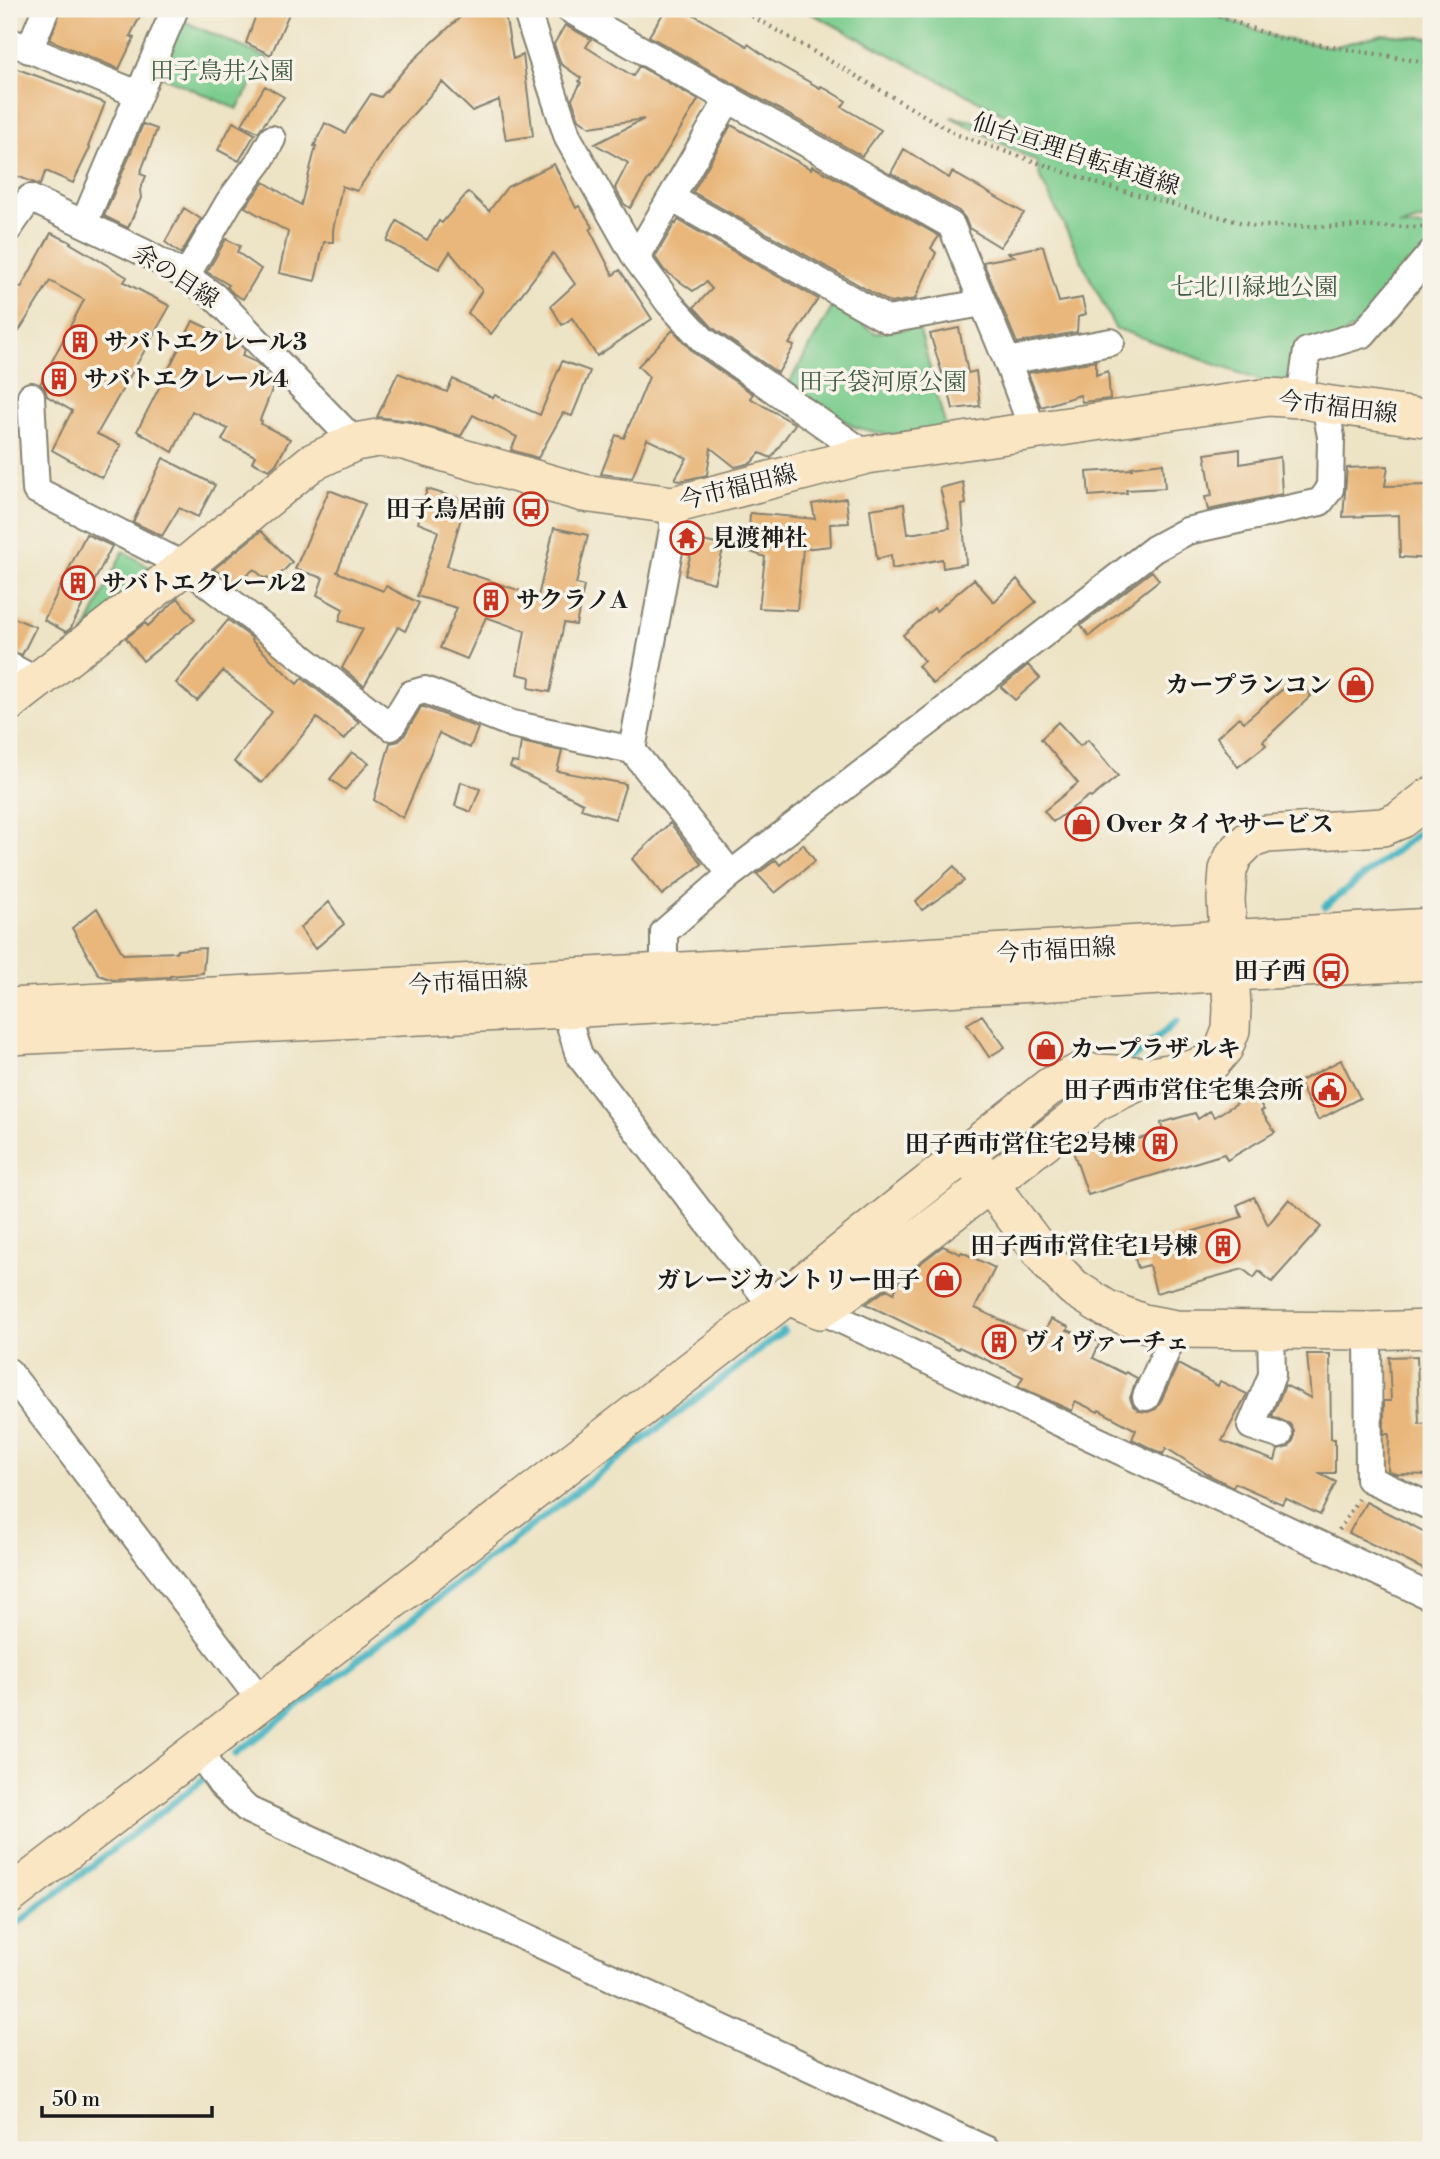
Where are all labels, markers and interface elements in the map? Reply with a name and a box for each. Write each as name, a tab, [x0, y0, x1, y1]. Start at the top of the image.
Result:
park label: 田子鳥井公園	[150, 57, 294, 87]
street label: 仙台亘理自転車道線	[968, 107, 1183, 203]
street label: 余の目線	[127, 238, 224, 316]
park label: 七北川緑地公園	[1170, 273, 1338, 303]
building icon: サバトエクレール3	[61, 323, 99, 361]
place label: サバトエクレール3	[104, 328, 307, 358]
building icon: サバトエクレール4	[40, 360, 78, 398]
place label: サバトエクレール4	[84, 365, 289, 395]
park label: 田子袋河原公園	[799, 368, 967, 398]
street label: 今市福田線	[1276, 386, 1399, 430]
street label: 今市福田線	[676, 459, 800, 517]
bus stop icon: 田子鳥居前	[512, 490, 550, 528]
place label: 田子鳥居前	[386, 495, 506, 525]
temple icon: 見渡神社	[668, 519, 706, 557]
place label: 見渡神社	[712, 524, 808, 554]
building icon: サバトエクレール2	[59, 564, 97, 602]
place label: サバトエクレール2	[102, 569, 306, 599]
building icon: サクラノA	[472, 581, 510, 619]
place label: サクラノA	[516, 586, 628, 616]
shop icon: カープランコン	[1337, 666, 1375, 704]
place label: カープランコン	[1165, 671, 1332, 701]
shop icon: Over タイヤサービス	[1063, 805, 1101, 843]
place label: Over タイヤサービス	[1106, 810, 1334, 840]
street label: 今市福田線	[995, 933, 1117, 969]
bus stop icon: 田子西	[1312, 952, 1350, 990]
place label: 田子西	[1234, 957, 1306, 987]
street label: 今市福田線	[407, 965, 529, 1001]
shop icon: カープラザ ルキ	[1027, 1030, 1065, 1068]
place label: カープラザ ルキ	[1070, 1035, 1241, 1065]
public building icon: 田子西市営住宅集会所	[1310, 1071, 1348, 1109]
place label: 田子西市営住宅集会所	[1064, 1076, 1304, 1106]
building icon: 田子西市営住宅2号棟	[1141, 1125, 1179, 1163]
place label: 田子西市営住宅2号棟	[905, 1130, 1136, 1160]
building icon: 田子西市営住宅1号棟	[1204, 1227, 1242, 1265]
place label: 田子西市営住宅1号棟	[970, 1232, 1198, 1262]
shop icon: ガレージカントリー田子	[925, 1261, 963, 1299]
place label: ガレージカントリー田子	[656, 1266, 920, 1296]
building icon: ヴィヴァーチェ	[980, 1323, 1018, 1361]
place label: ヴィヴァーチェ	[1024, 1328, 1190, 1358]
scale bar	[42, 2075, 212, 2119]
text: 50 m	[52, 2087, 100, 2113]

